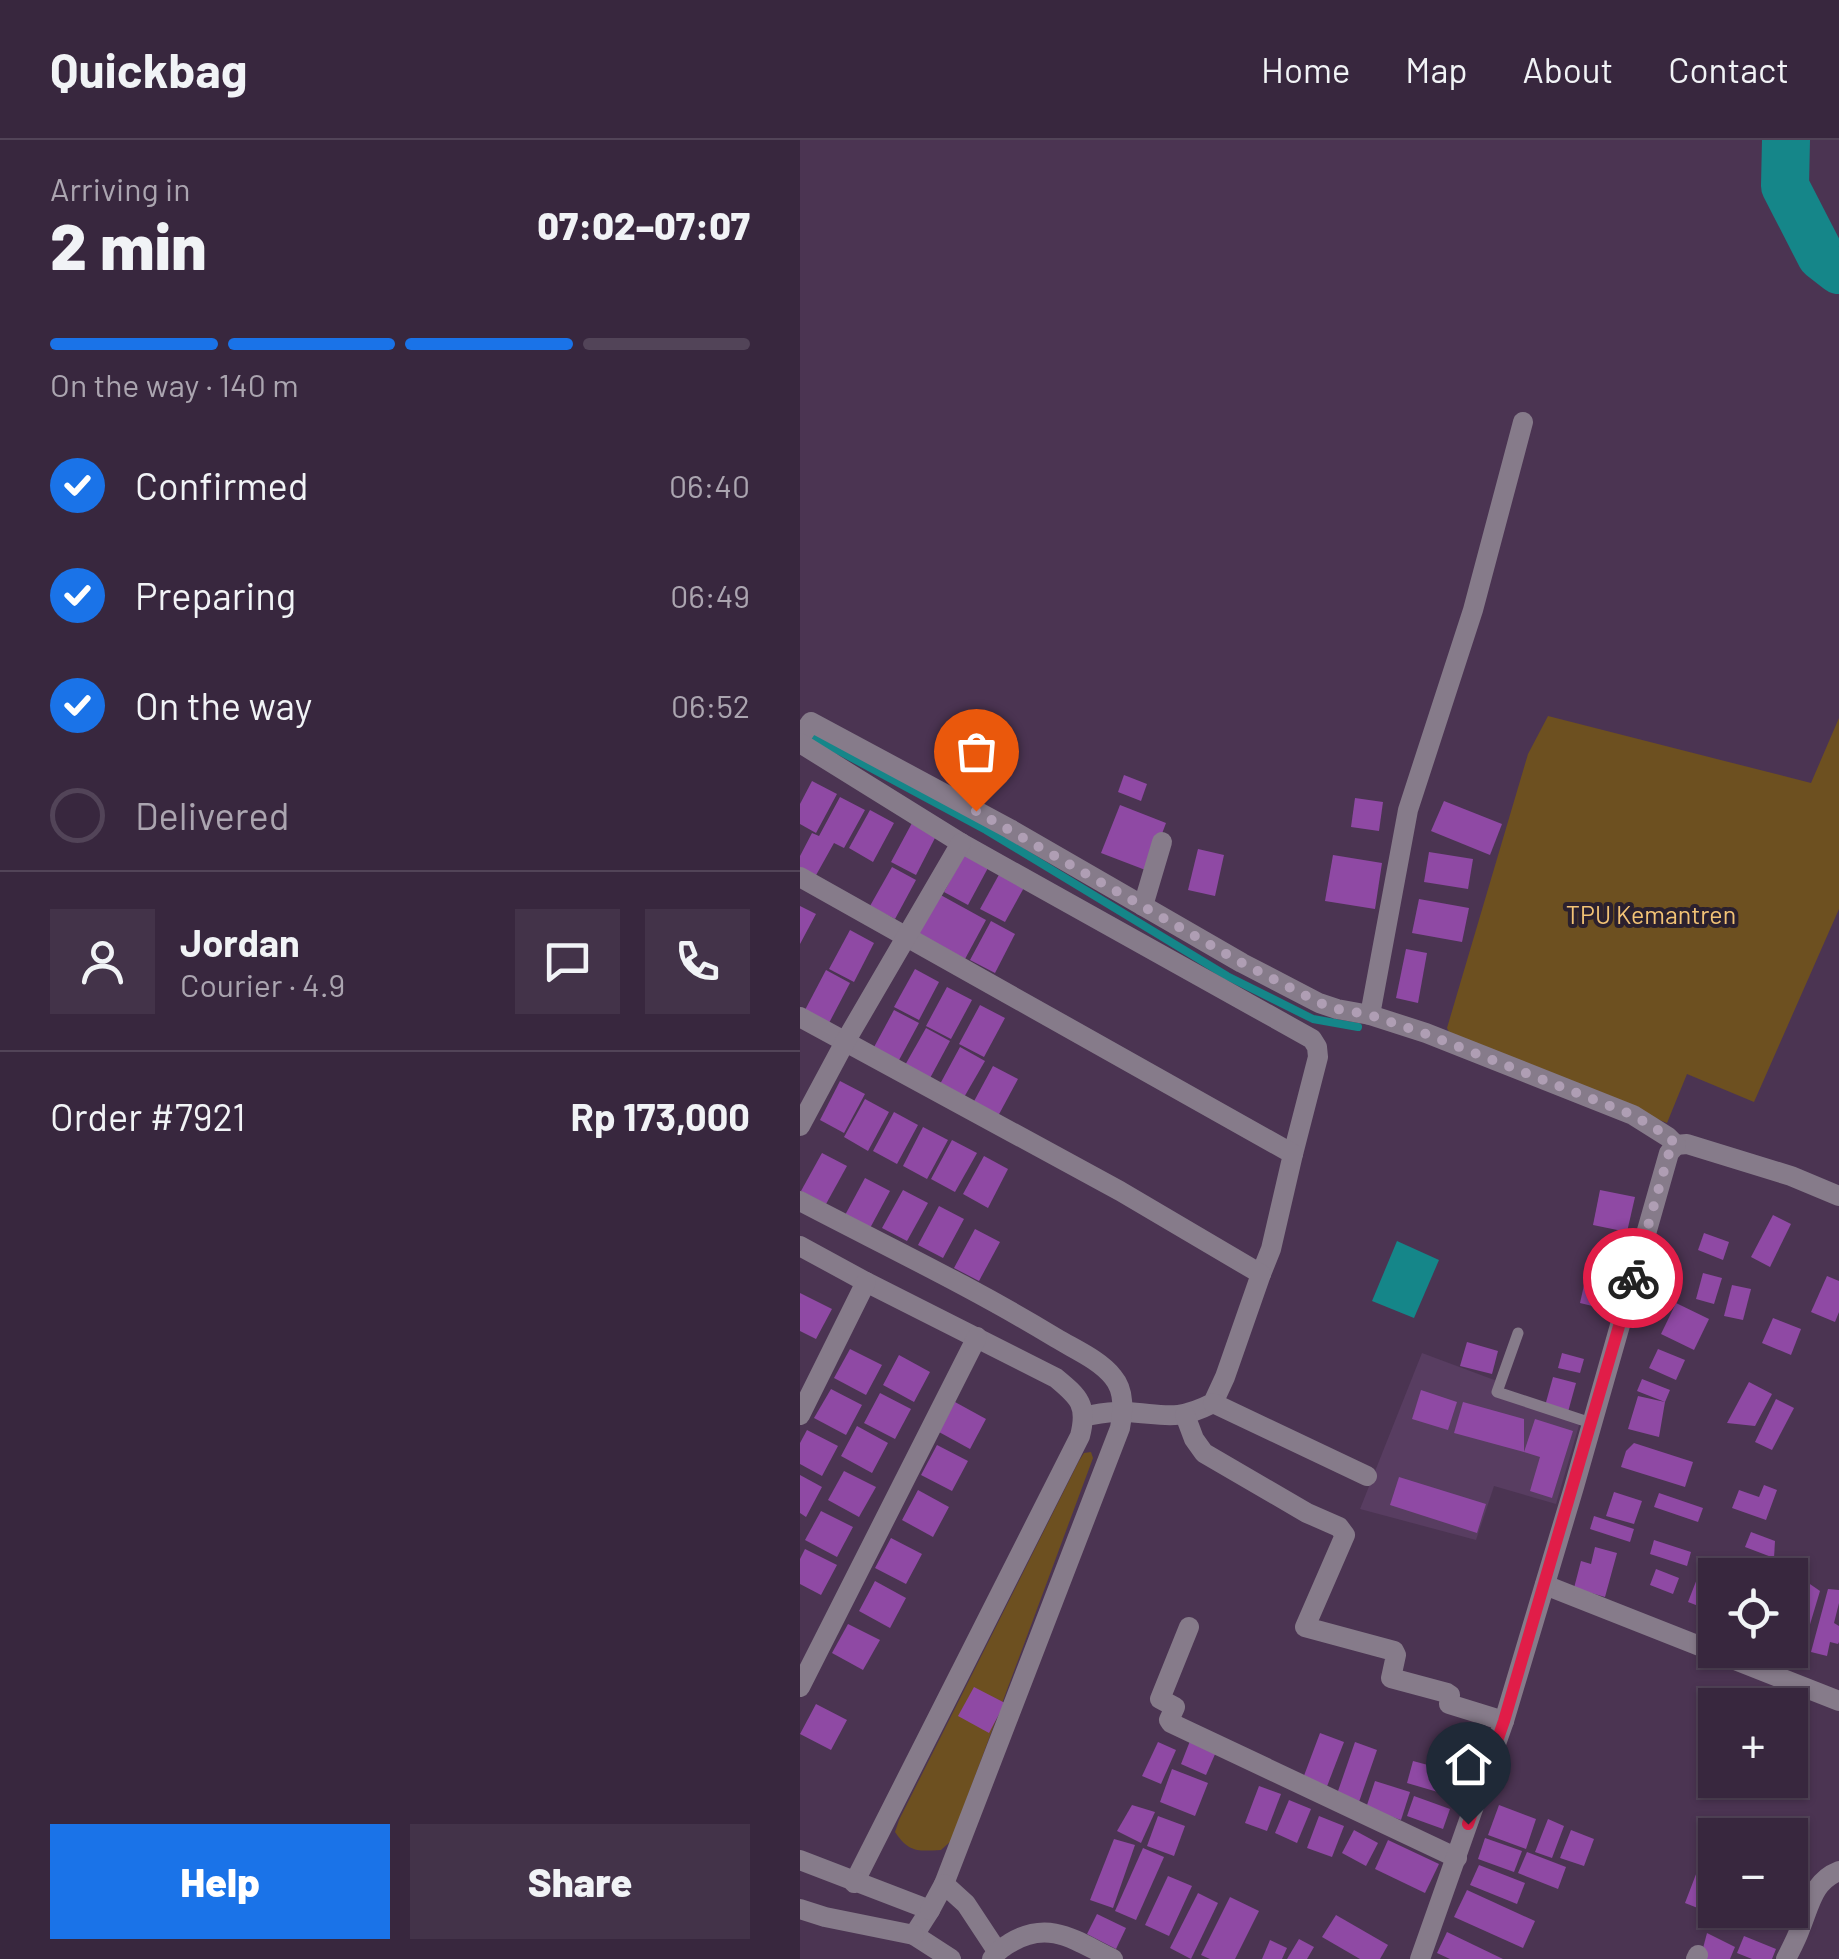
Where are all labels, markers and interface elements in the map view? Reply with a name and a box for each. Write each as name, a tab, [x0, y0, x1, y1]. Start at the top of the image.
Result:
text: Quickbag	[50, 40, 247, 98]
text: Home	[1261, 48, 1350, 90]
text: Map	[1405, 48, 1468, 90]
text: About	[1523, 48, 1613, 90]
text: Contact	[1668, 48, 1789, 90]
text: Arriving in	[50, 169, 190, 207]
text: 07:02–07:07	[537, 202, 750, 248]
text: 2 min	[50, 205, 207, 283]
text: On the way · 140 m	[50, 365, 299, 403]
icon: check	[50, 458, 105, 513]
text: Confirmed	[135, 462, 308, 508]
text: 06:40	[669, 466, 750, 504]
icon: check	[50, 568, 105, 623]
text: Preparing	[135, 572, 296, 618]
text: 06:49	[670, 576, 750, 614]
icon: check	[50, 678, 105, 733]
text: On the way	[135, 682, 312, 728]
text: 06:52	[671, 686, 750, 724]
pin	[934, 709, 1019, 812]
icon: bag	[949, 724, 1004, 779]
text: Delivered	[135, 792, 289, 838]
park label: TPU Kemantren	[1566, 899, 1736, 929]
button: person	[50, 909, 155, 1014]
button: chat	[515, 909, 620, 1014]
button: phone	[645, 909, 750, 1014]
text: Jordan	[180, 919, 300, 965]
text: Courier · 4.9	[180, 965, 345, 1003]
text: Order #7921	[50, 1093, 246, 1139]
text: Rp 173,000	[571, 1093, 750, 1139]
courier	[1583, 1228, 1683, 1328]
icon: bike	[1606, 1251, 1661, 1306]
map controls	[1698, 1558, 1808, 1928]
button: locate	[1698, 1558, 1808, 1668]
button: +	[1698, 1688, 1808, 1798]
pin	[1426, 1722, 1511, 1825]
icon: home	[1441, 1737, 1496, 1792]
button: −	[1698, 1818, 1808, 1928]
button: Help	[50, 1824, 390, 1939]
button: Share	[410, 1824, 750, 1939]

